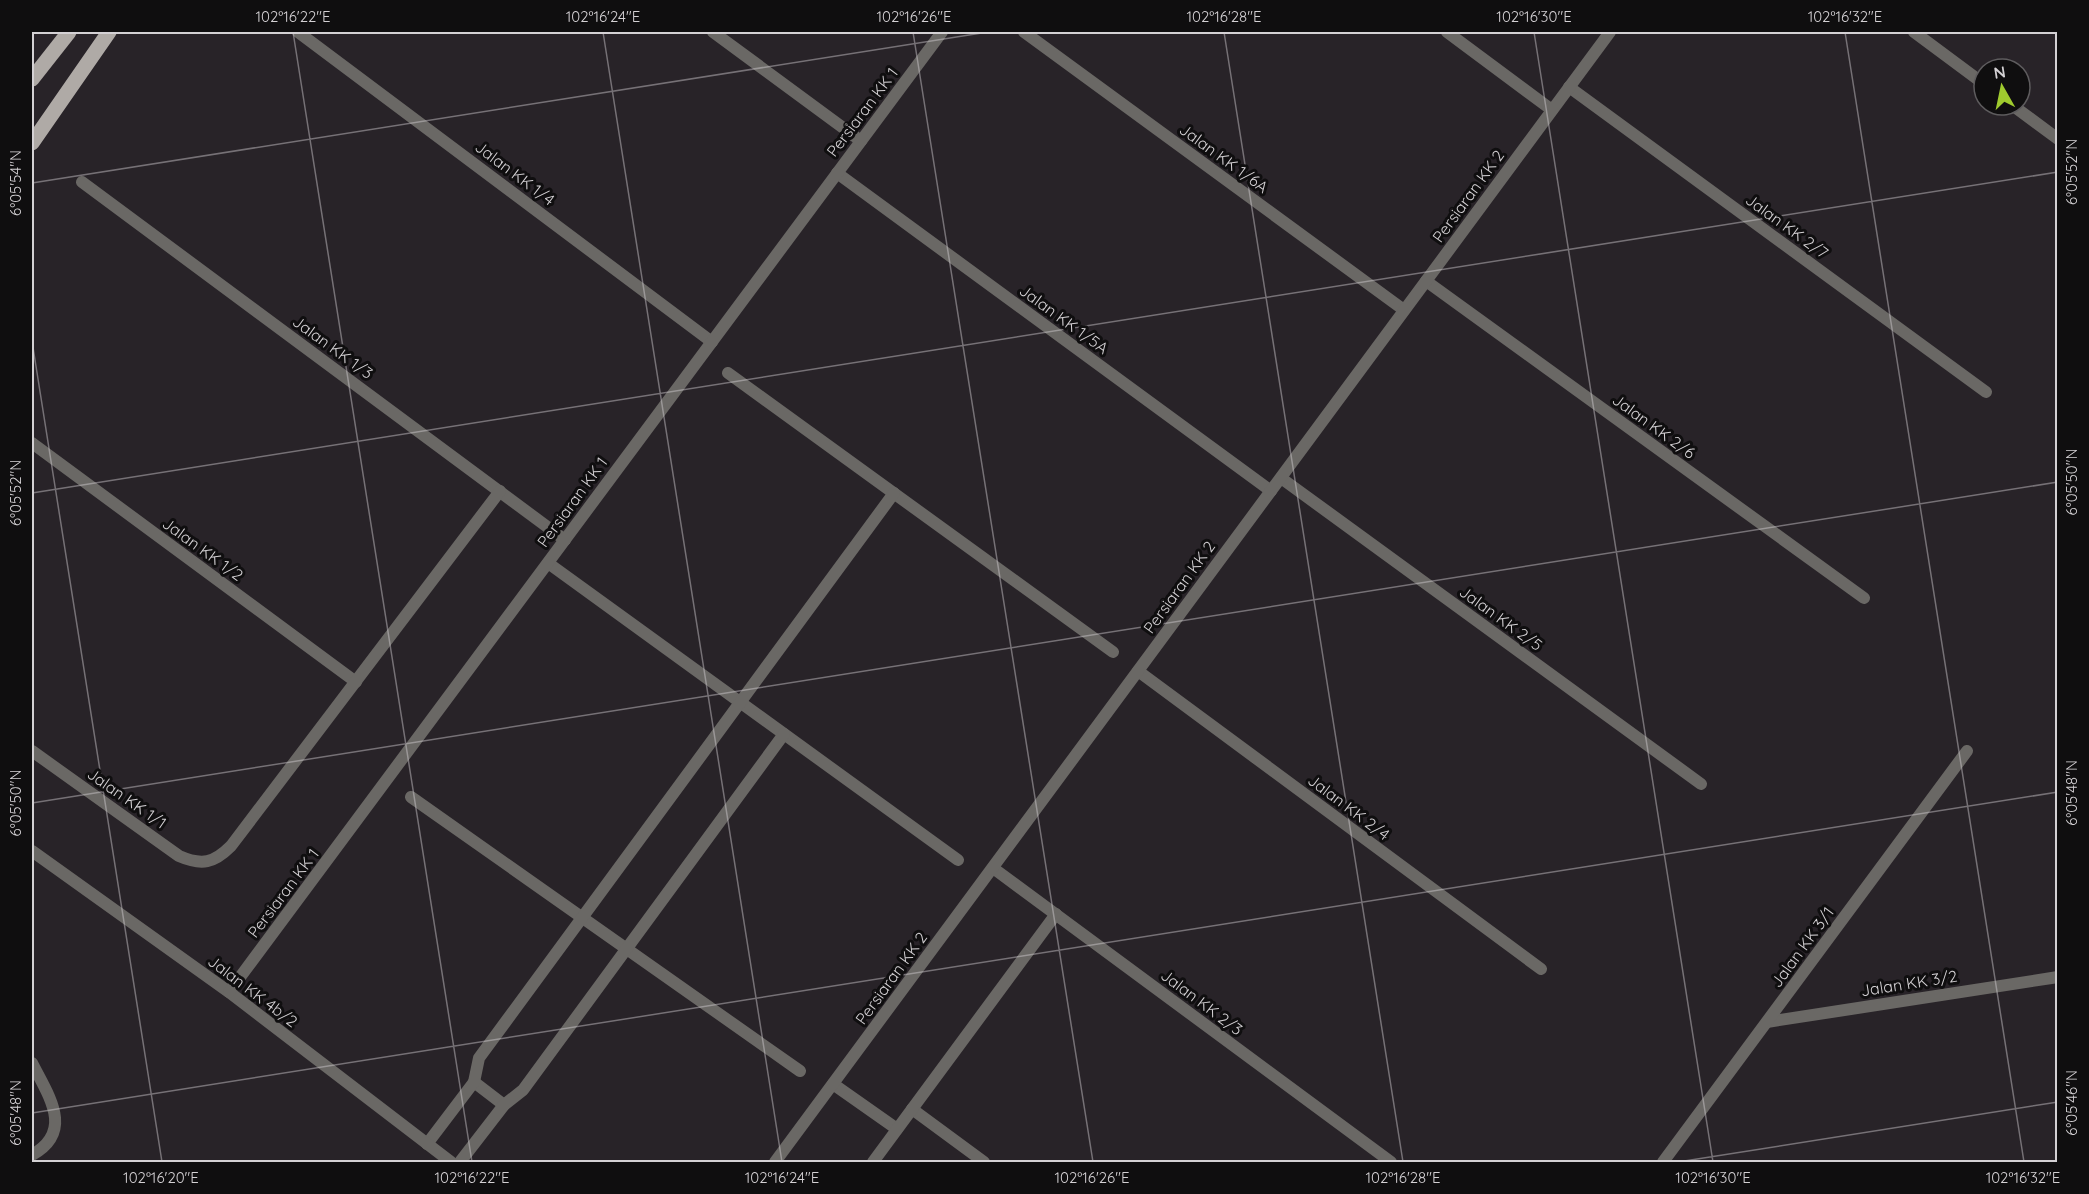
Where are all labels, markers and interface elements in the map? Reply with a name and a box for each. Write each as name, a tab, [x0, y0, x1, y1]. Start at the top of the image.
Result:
text: 102°16'22"E	[255, 7, 331, 26]
text: 102°16'24"E	[566, 7, 640, 26]
text: 102°16'26"E	[877, 7, 951, 26]
text: 102°16'28"E	[1187, 7, 1261, 26]
text: 102°16'30"E	[1496, 7, 1572, 26]
text: 102°16'32"E	[1808, 7, 1882, 26]
north arrow	[1972, 57, 2032, 117]
text: N	[1992, 61, 2007, 83]
street label: Persiaran KK 1	[822, 64, 902, 160]
street label: Jalan KK 1/6A	[1176, 119, 1272, 197]
street label: Jalan KK 1/4	[471, 137, 559, 209]
text: 6°05'52"N	[2062, 139, 2081, 205]
street label: Persiaran KK 2	[1428, 146, 1508, 246]
text: 6°05'54"N	[6, 150, 25, 216]
street label: Jalan KK 2/7	[1742, 189, 1832, 263]
street label: Jalan KK 1/5A	[1016, 280, 1112, 358]
street label: Jalan KK 1/3	[289, 311, 377, 383]
street label: Jalan KK 2/6	[1609, 389, 1700, 463]
text: 6°05'50"N	[2062, 449, 2081, 515]
street label: Persiaran KK 1	[533, 453, 611, 551]
text: 6°05'52"N	[6, 460, 25, 526]
street label: Jalan KK 1/2	[159, 513, 247, 585]
street label: Persiaran KK 2	[1139, 537, 1219, 637]
street label: Jalan KK 2/5	[1456, 581, 1546, 655]
text: 6°05'48"N	[2062, 760, 2081, 826]
street label: Jalan KK 1/1	[84, 763, 170, 833]
text: 6°05'50"N	[6, 770, 25, 836]
street label: Jalan KK 2/4	[1304, 770, 1394, 844]
street label: Persiaran KK 1	[243, 845, 323, 941]
street label: Jalan KK 3/1	[1766, 903, 1838, 991]
street label: Persiaran KK 2	[851, 928, 931, 1028]
street label: Jalan KK 4b/2	[204, 951, 302, 1031]
street label: Jalan KK 2/3	[1157, 965, 1247, 1039]
street label: Jalan KK 3/2	[1859, 965, 1959, 1000]
text: 6°05'46"N	[2062, 1070, 2081, 1136]
text: 6°05'48"N	[6, 1080, 25, 1146]
text: 102°16'20"E	[123, 1168, 199, 1187]
text: 102°16'22"E	[434, 1168, 510, 1187]
text: 102°16'24"E	[745, 1168, 819, 1187]
text: 102°16'26"E	[1055, 1168, 1129, 1187]
text: 102°16'28"E	[1366, 1168, 1440, 1187]
text: 102°16'30"E	[1675, 1168, 1751, 1187]
text: 102°16'32"E	[1986, 1168, 2060, 1187]

